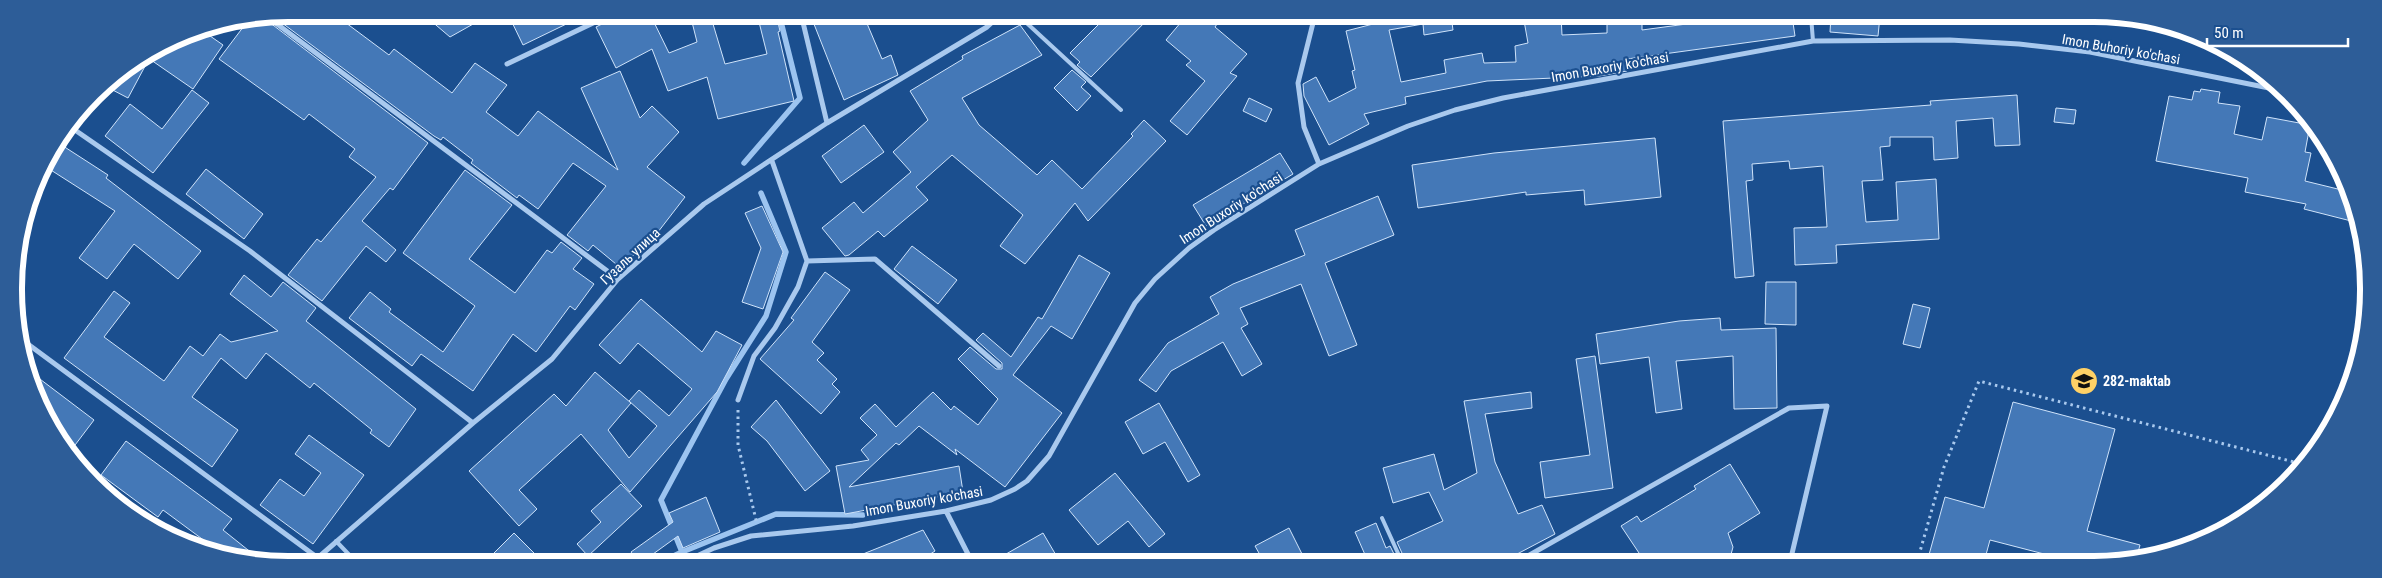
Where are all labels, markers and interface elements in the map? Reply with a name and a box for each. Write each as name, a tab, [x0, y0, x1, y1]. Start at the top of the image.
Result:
scale bar	[2207, 15, 2348, 47]
text: 50 m	[2214, 24, 2244, 42]
street label: Imon Buhoriy ko'chasi	[2061, 31, 2181, 67]
street label: Imon Buxoriy ko'chasi	[1550, 49, 1670, 85]
street label: Imon Buxoriy ko'chasi	[1177, 169, 1285, 247]
street label: Гузаль улица	[597, 224, 663, 288]
school or university icon: 282-maktab	[2069, 366, 2099, 396]
place label: 282-maktab	[2103, 373, 2171, 389]
street label: Imon Buxoriy ko'chasi	[864, 483, 984, 519]

